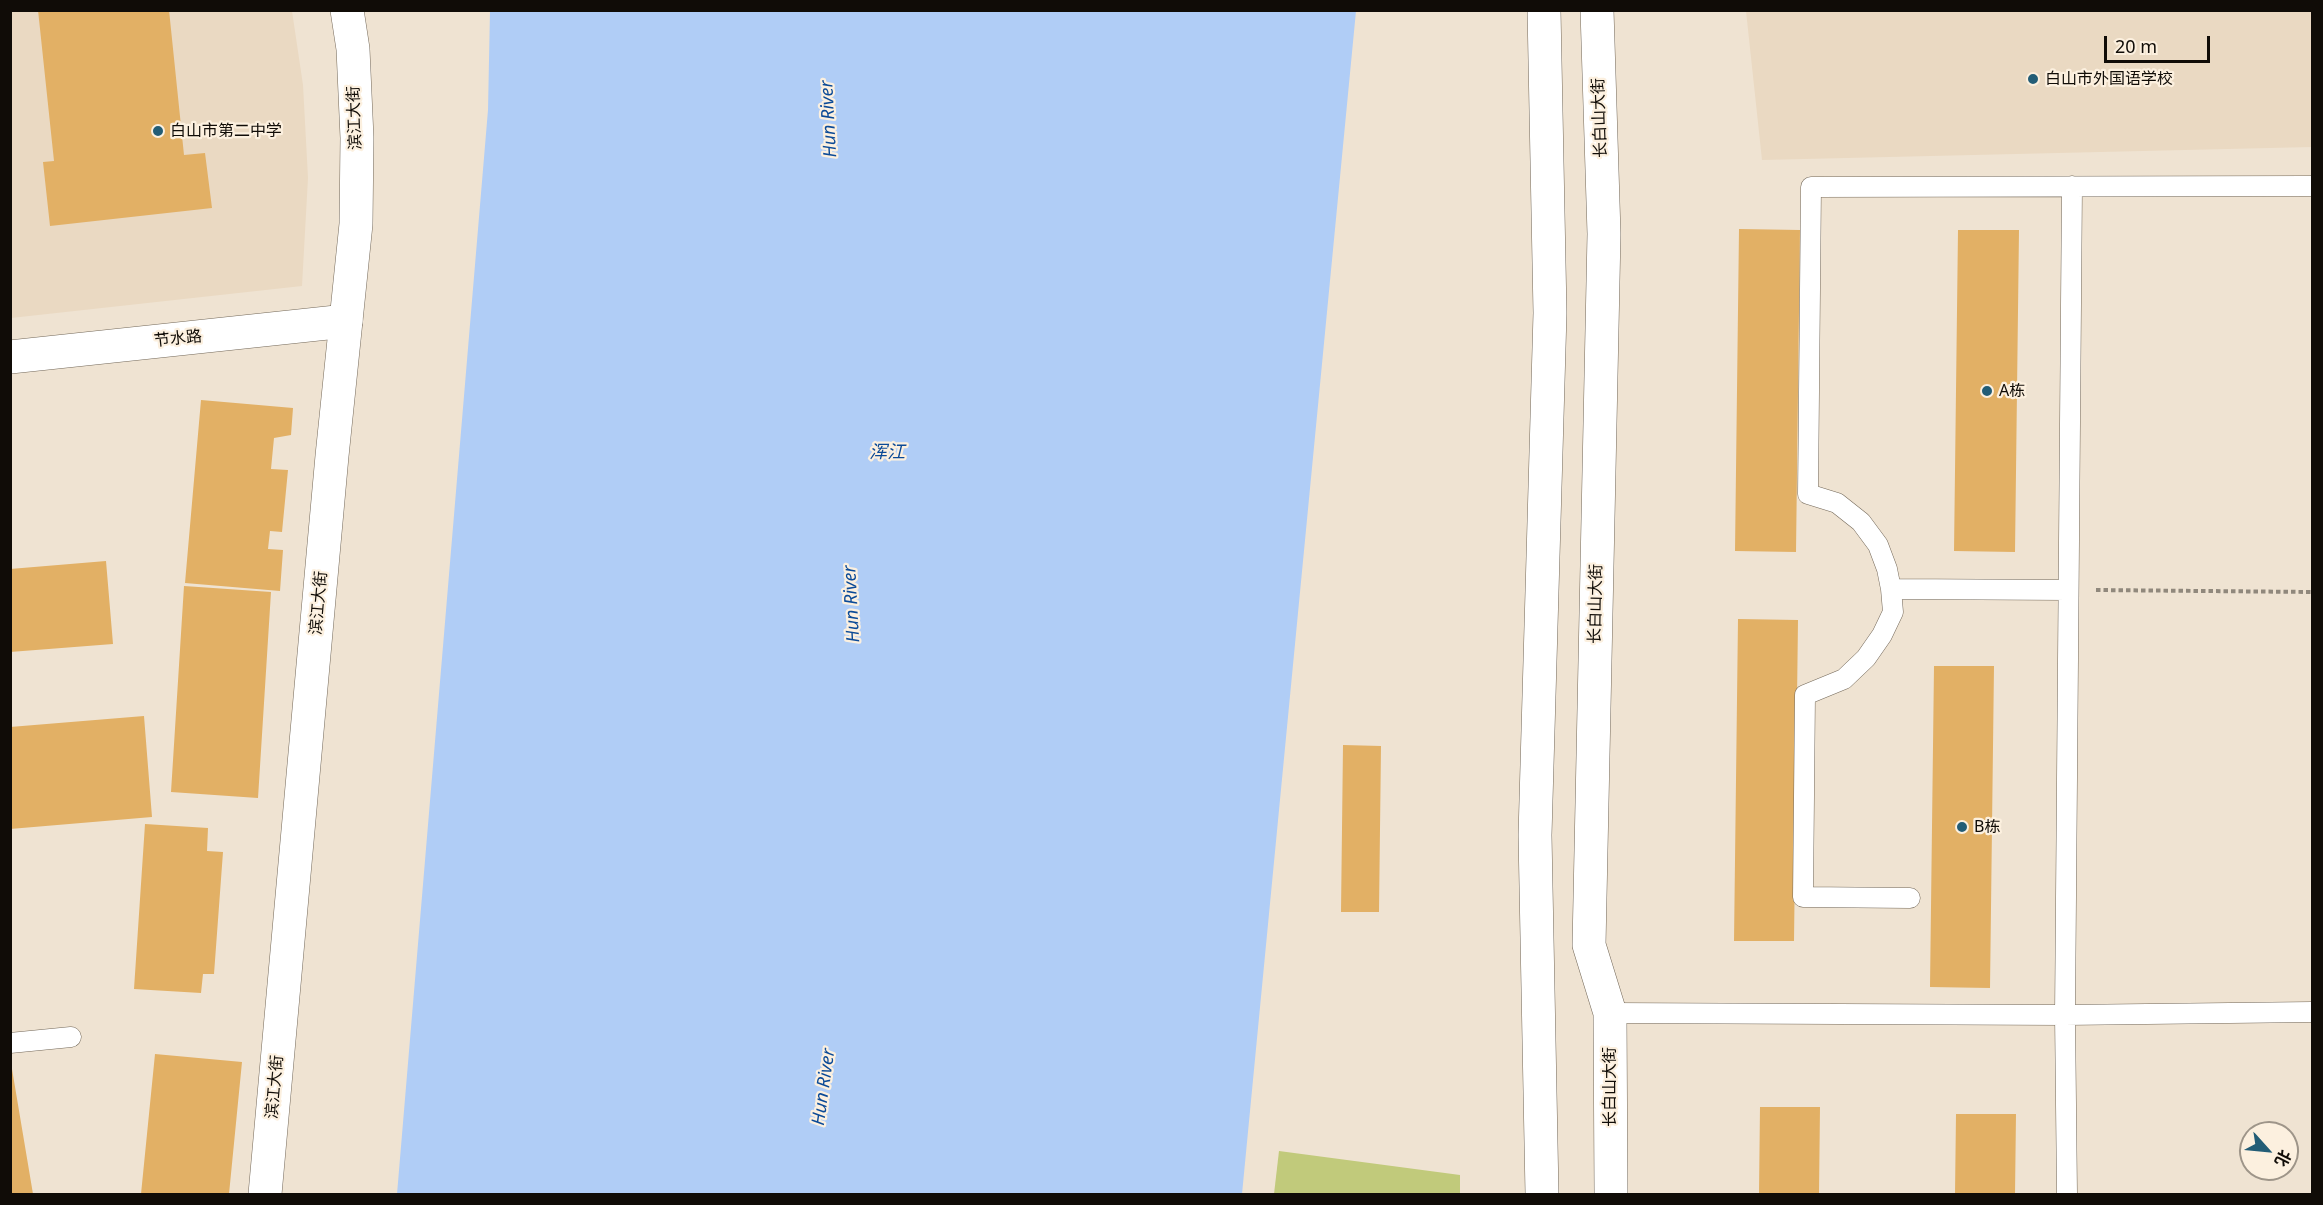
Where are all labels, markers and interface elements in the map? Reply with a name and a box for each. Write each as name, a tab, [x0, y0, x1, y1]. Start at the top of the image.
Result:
scale bar	[2107, 24, 2214, 62]
text: 20 m	[2115, 34, 2157, 58]
place label: 白山市外国语学校	[2045, 69, 2173, 89]
marker: 白山市外国语学校	[2026, 72, 2040, 86]
street label: 长白山大街	[1589, 78, 1611, 158]
water label: Hun River	[816, 80, 842, 158]
street label: 滨江大街	[344, 86, 366, 150]
place label: 白山市第二中学	[170, 121, 282, 141]
marker: 白山市第二中学	[151, 124, 165, 138]
street label: 节水路	[153, 327, 203, 351]
place label: A栋	[1999, 381, 2025, 401]
marker: A栋	[1980, 384, 1994, 398]
water label: 浑江	[869, 442, 905, 464]
street label: 长白山大街	[1586, 564, 1606, 644]
water label: Hun River	[839, 565, 865, 643]
street label: 滨江大街	[307, 570, 331, 636]
place label: B栋	[1974, 817, 2000, 837]
marker: B栋	[1955, 820, 1969, 834]
water label: Hun River	[808, 1047, 840, 1127]
street label: 长白山大街	[1600, 1047, 1620, 1127]
street label: 滨江大街	[263, 1054, 287, 1120]
north arrow	[2239, 1121, 2299, 1181]
text: 北	[2270, 1146, 2297, 1170]

